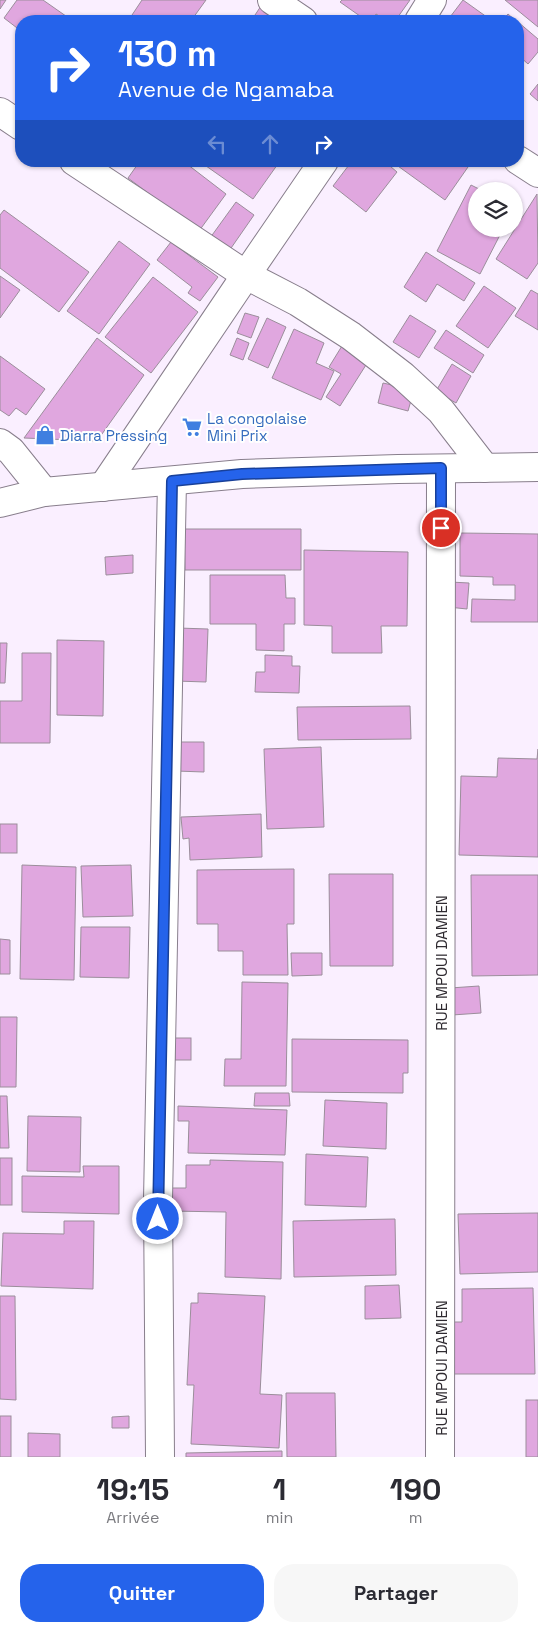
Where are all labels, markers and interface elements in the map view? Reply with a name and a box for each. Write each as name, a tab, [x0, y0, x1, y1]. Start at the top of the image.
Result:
text: 130 m	[118, 32, 217, 76]
icon: right	[35, 35, 100, 100]
text: Avenue de Ngamaba	[118, 75, 334, 103]
icon: left	[203, 130, 231, 158]
icon: ahead	[256, 130, 284, 158]
icon: right	[309, 130, 337, 158]
map controls	[468, 182, 523, 237]
button: layers	[468, 182, 523, 237]
place label: La congolaise Mini Prix	[207, 409, 307, 445]
supermarket icon: La congolaise Mini Prix	[181, 416, 203, 438]
shop icon: Diarra Pressing	[34, 424, 56, 446]
place label: Diarra Pressing	[60, 426, 167, 445]
pin	[420, 507, 462, 549]
icon: arrive	[427, 514, 455, 542]
street label: RUE MPOUI DAMIEN	[432, 895, 451, 1031]
position arrow	[131, 1192, 183, 1244]
street label: RUE MPOUI DAMIEN	[432, 1300, 451, 1436]
text: 19:15	[97, 1470, 169, 1509]
text: 1	[273, 1470, 286, 1509]
text: 190	[390, 1470, 441, 1509]
text: Arrivée	[106, 1507, 160, 1528]
text: min	[266, 1507, 293, 1528]
text: m	[409, 1507, 423, 1528]
button: Quitter	[20, 1564, 264, 1622]
button: Partager	[274, 1564, 518, 1622]

